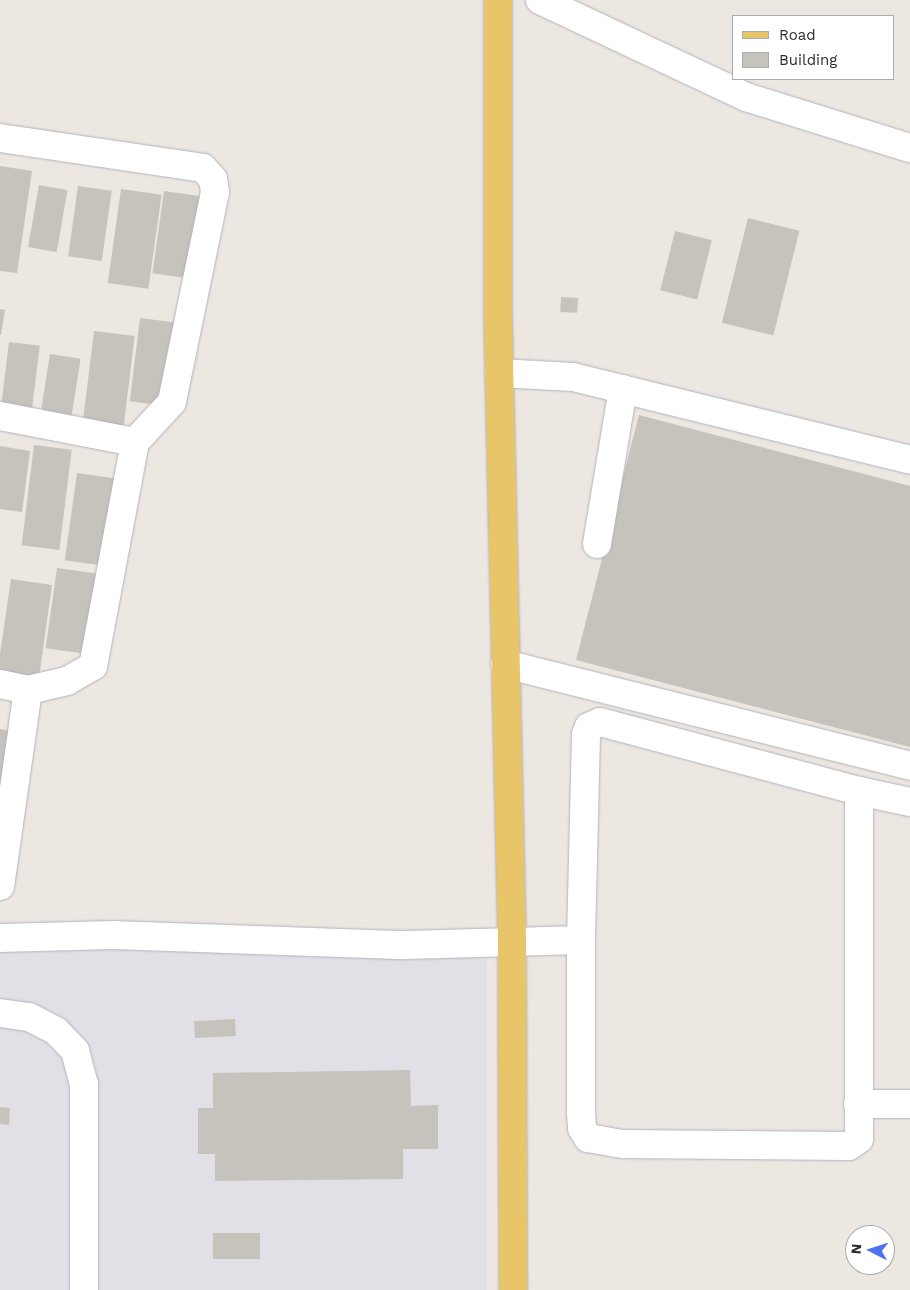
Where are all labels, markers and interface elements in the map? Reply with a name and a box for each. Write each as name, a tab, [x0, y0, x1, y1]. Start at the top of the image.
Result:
legend	[732, 15, 895, 80]
text: Road	[779, 26, 816, 44]
text: Building	[779, 51, 837, 69]
north arrow	[845, 1225, 895, 1275]
text: N	[848, 1243, 864, 1255]

